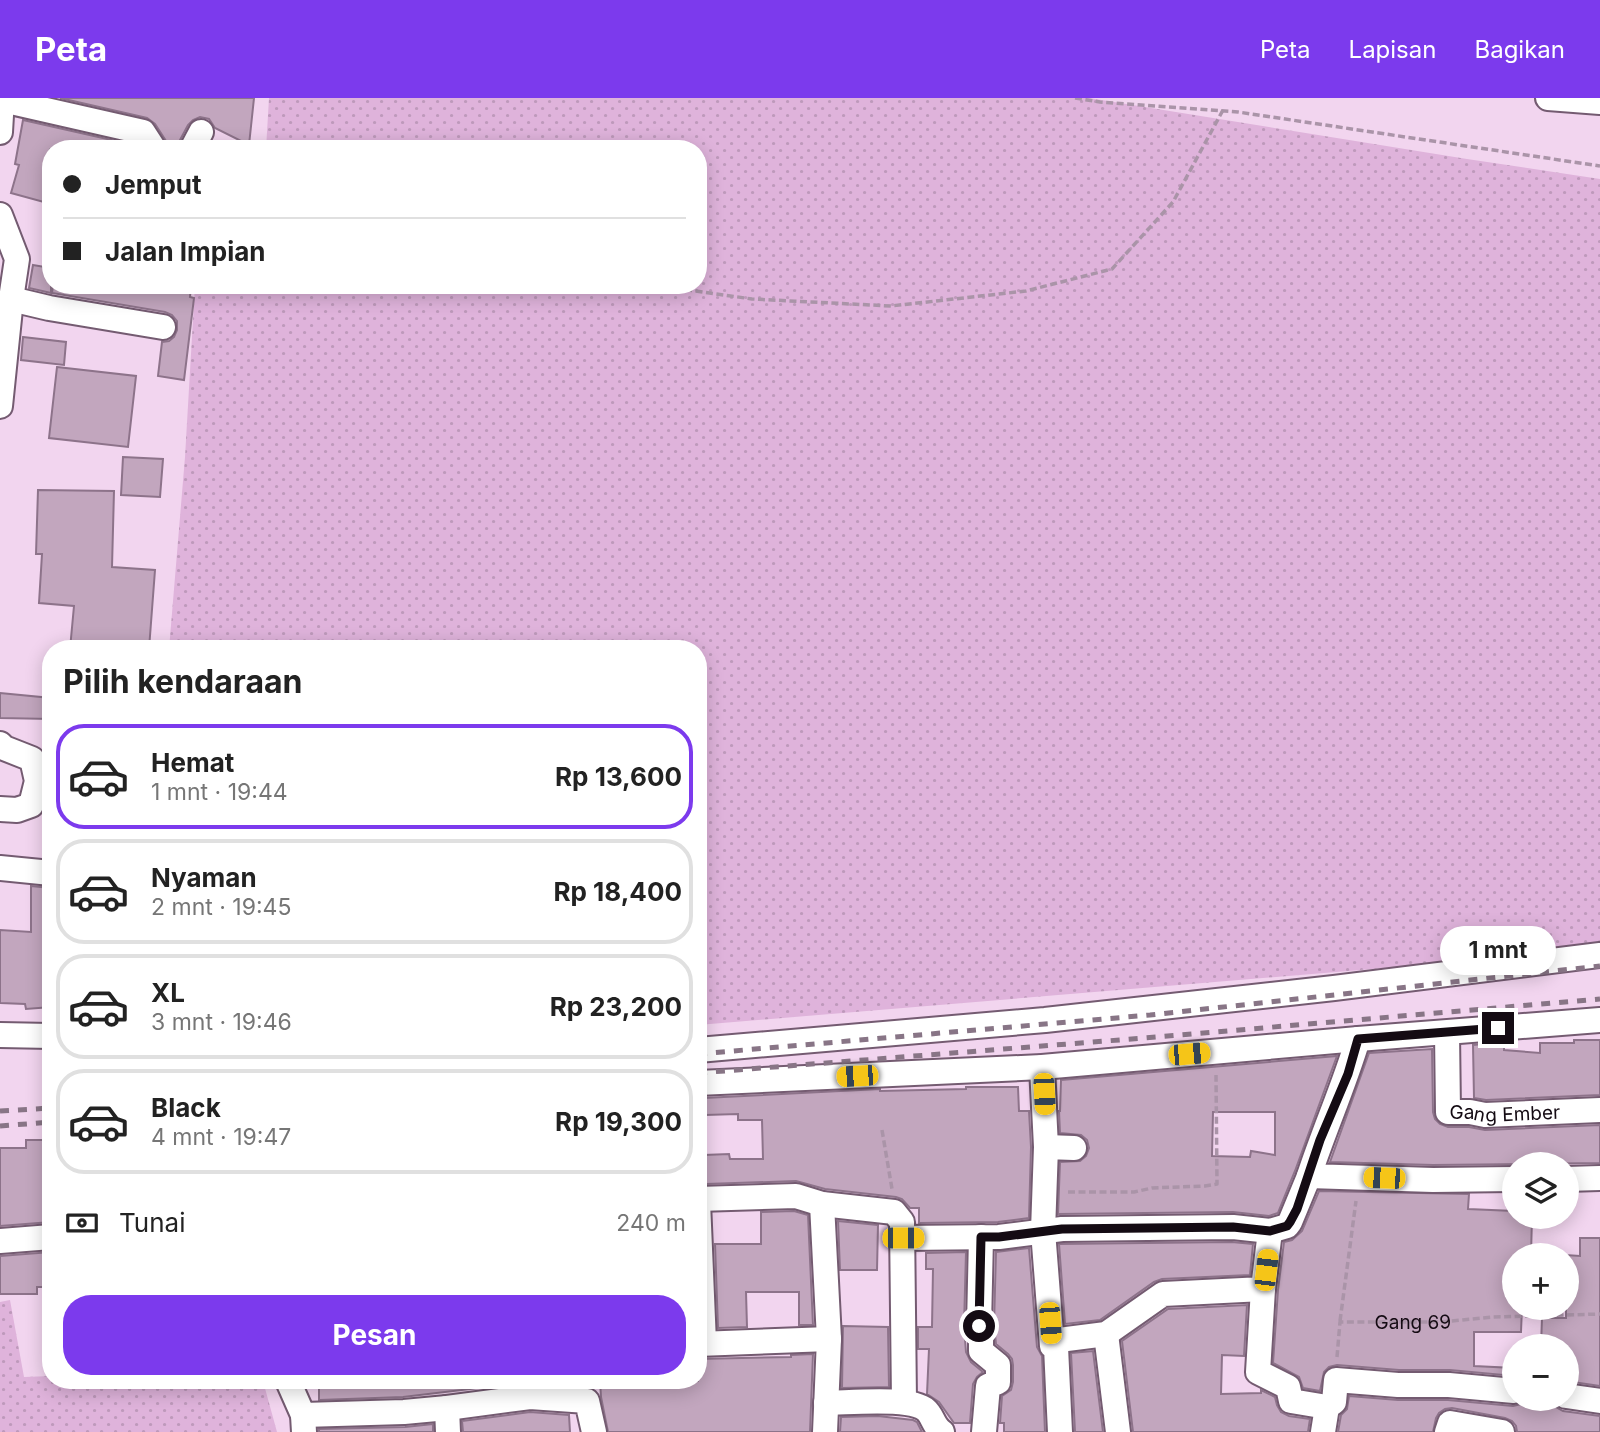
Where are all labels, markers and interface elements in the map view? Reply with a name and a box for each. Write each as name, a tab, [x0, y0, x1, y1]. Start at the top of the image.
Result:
text: Peta	[35, 29, 107, 69]
text: Peta	[1260, 35, 1311, 64]
text: Lapisan	[1349, 35, 1436, 64]
text: Bagikan	[1474, 35, 1565, 64]
text: Jemput	[105, 169, 202, 200]
text: Jalan Impian	[105, 236, 266, 267]
text: Pilih kendaraan	[63, 662, 303, 701]
icon: car	[67, 745, 130, 808]
text: Hemat	[151, 747, 234, 778]
text: Rp 13,600	[555, 761, 682, 792]
text: 1 mnt · 19:44	[151, 778, 288, 806]
icon: car	[67, 860, 130, 923]
text: Nyaman	[151, 862, 257, 893]
text: Rp 18,400	[553, 876, 682, 907]
text: 2 mnt · 19:45	[151, 893, 291, 921]
callout: 1 mnt	[1440, 926, 1556, 976]
text: 1 mnt	[1468, 936, 1528, 964]
icon: car	[67, 975, 130, 1038]
text: XL	[151, 977, 185, 1008]
text: Rp 23,200	[550, 991, 682, 1022]
text: 3 mnt · 19:46	[151, 1008, 292, 1036]
route end	[1482, 1012, 1514, 1044]
car	[1168, 1042, 1211, 1066]
car	[836, 1064, 879, 1088]
car	[1033, 1072, 1056, 1116]
icon: car	[67, 1090, 130, 1153]
text: Black	[151, 1092, 221, 1123]
street label: Gang Ember	[1449, 1100, 1561, 1126]
text: Rp 19,300	[555, 1106, 682, 1137]
text: 4 mnt · 19:47	[151, 1123, 291, 1151]
map controls	[1502, 1152, 1579, 1411]
button: layers	[1502, 1152, 1579, 1229]
car	[1363, 1167, 1406, 1189]
icon: cash	[63, 1204, 101, 1242]
text: Tunai	[119, 1207, 186, 1238]
text: 240 m	[616, 1209, 686, 1237]
car	[883, 1228, 925, 1249]
button: +	[1502, 1243, 1579, 1320]
car	[1254, 1248, 1279, 1292]
button: Pesan	[63, 1295, 686, 1375]
car	[1039, 1301, 1062, 1345]
street label: Gang 69	[1375, 1309, 1452, 1334]
route start	[963, 1310, 995, 1342]
button: −	[1502, 1334, 1579, 1411]

